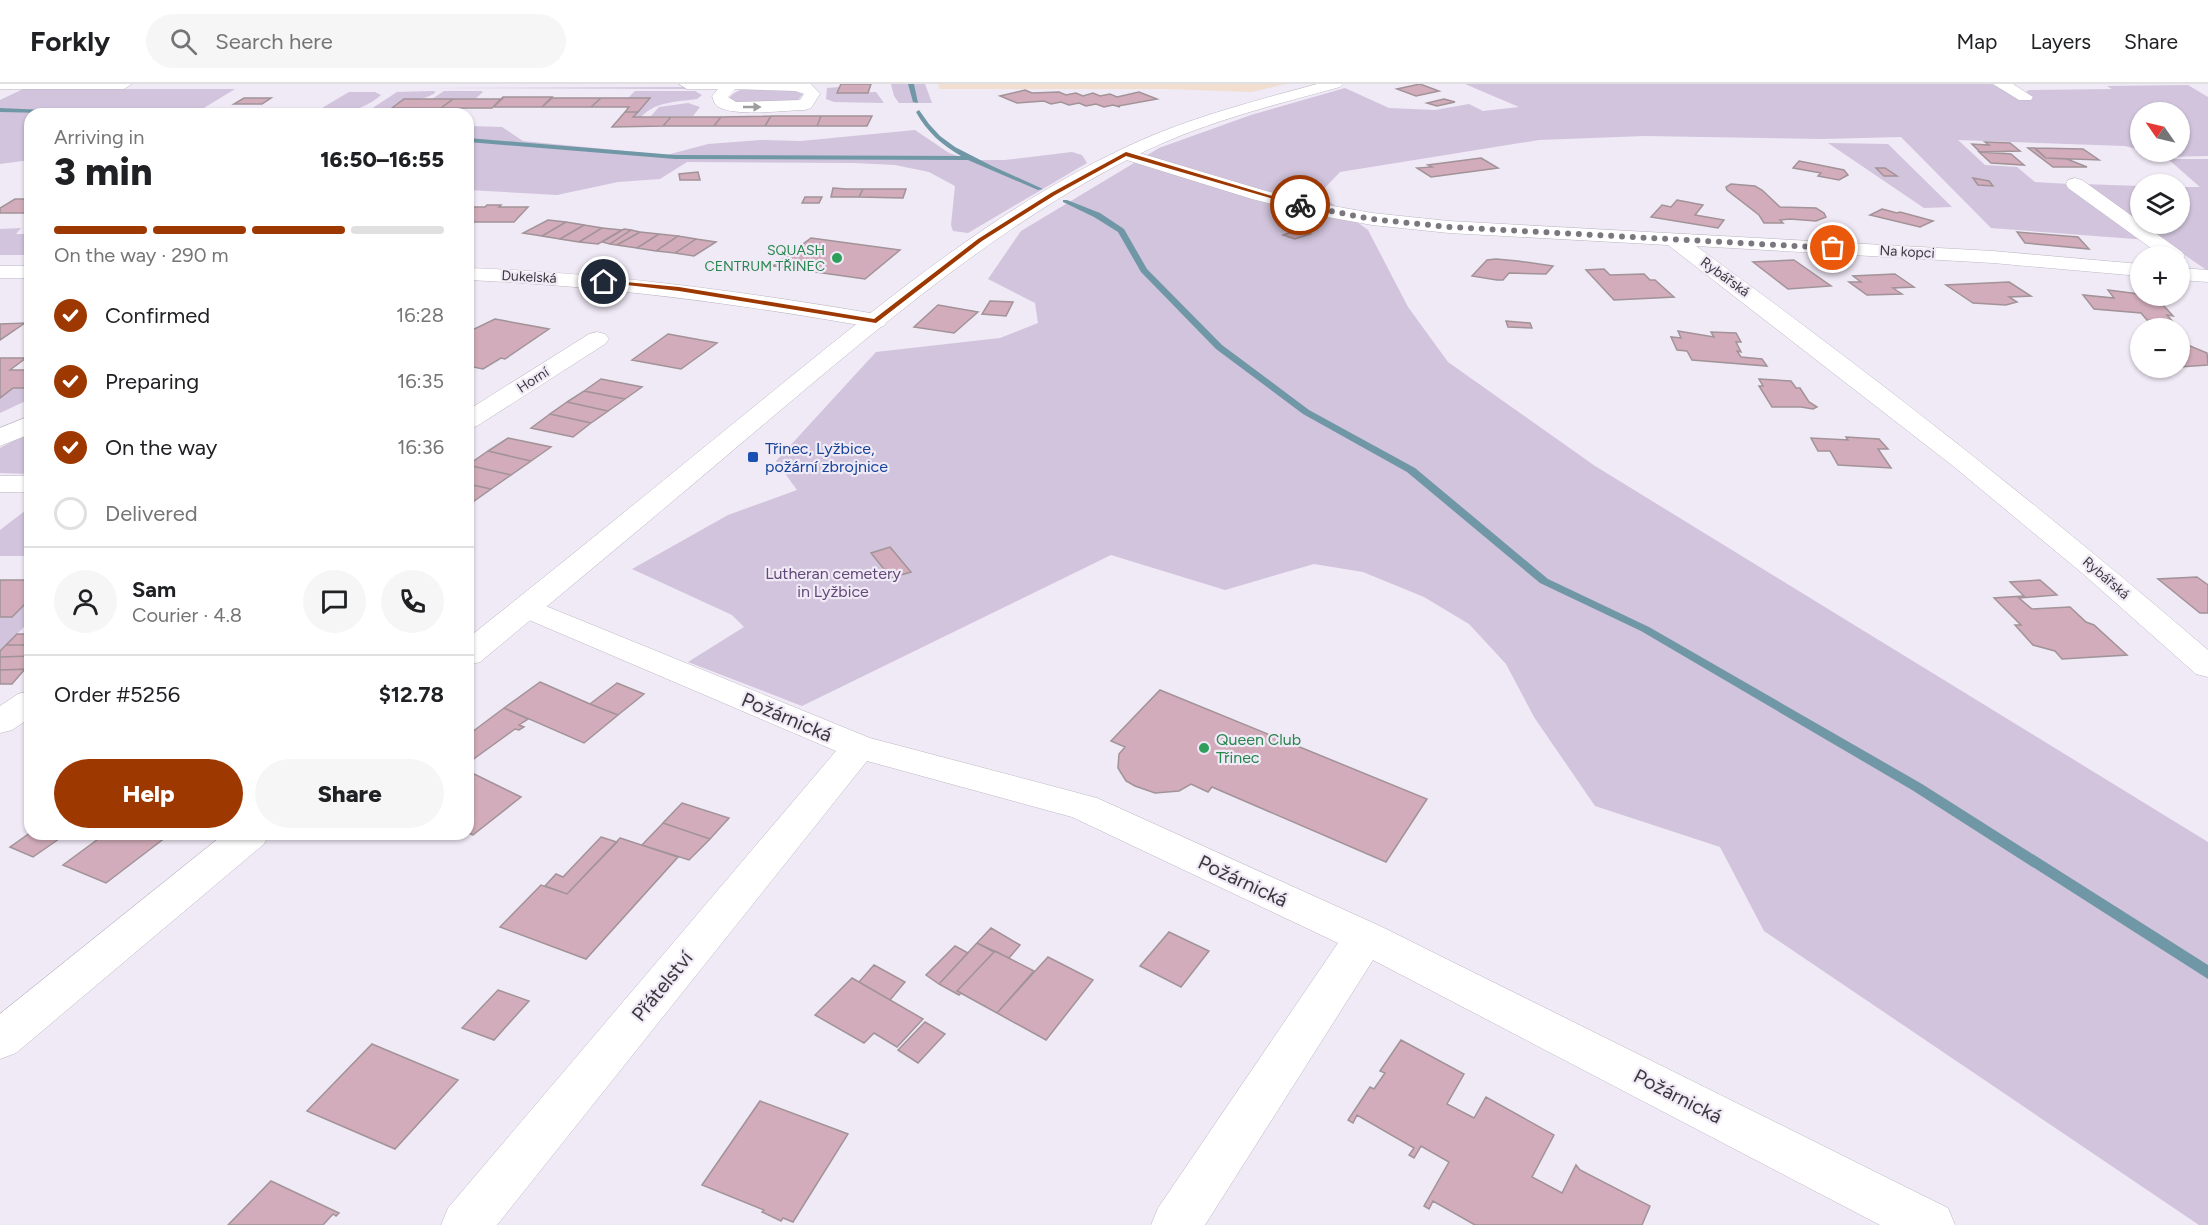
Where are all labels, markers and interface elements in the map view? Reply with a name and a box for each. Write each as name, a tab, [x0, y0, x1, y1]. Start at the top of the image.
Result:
search box	[146, 14, 566, 68]
text: Forkly	[30, 24, 110, 58]
icon: search	[167, 25, 200, 58]
text: Search here	[215, 28, 333, 55]
text: Map	[1957, 29, 1997, 54]
text: Layers	[2030, 29, 2091, 54]
text: Share	[2124, 29, 2178, 54]
one-way arrow	[742, 102, 761, 112]
north arrow	[2130, 102, 2190, 162]
map controls	[2130, 102, 2190, 378]
text: Arriving in	[54, 125, 144, 149]
text: 16:50–16:55	[320, 146, 444, 173]
text: 3 min	[54, 148, 152, 195]
button: layers	[2130, 174, 2190, 234]
courier	[1270, 175, 1330, 235]
icon: bike	[1284, 189, 1317, 222]
pin	[1807, 222, 1858, 273]
icon: bag	[1816, 231, 1849, 264]
place label: SQUASH CENTRUM TŘINEC	[705, 242, 825, 275]
street label: Na kopci	[1879, 242, 1935, 262]
text: On the way · 290 m	[54, 243, 228, 267]
button: +	[2130, 246, 2190, 306]
marker: SQUASH CENTRUM TŘINEC	[830, 251, 844, 265]
street label: Rybářská	[1697, 254, 1753, 300]
pin	[578, 256, 629, 307]
icon: home	[587, 265, 620, 298]
street label: Dukelská	[501, 267, 557, 287]
icon: check	[54, 299, 87, 332]
text: Confirmed	[105, 302, 210, 329]
text: 16:28	[396, 303, 444, 327]
button: −	[2130, 318, 2190, 378]
street label: Horní	[514, 363, 553, 397]
icon: check	[54, 365, 87, 398]
text: Preparing	[105, 368, 199, 395]
text: 16:35	[397, 369, 444, 393]
icon: check	[54, 431, 87, 464]
text: On the way	[105, 434, 217, 461]
text: 16:36	[397, 435, 444, 459]
place label: Třinec, Lyžbice, požární zbrojnice	[765, 439, 888, 476]
marker: Třinec, Lyžbice, požární zbrojnice	[746, 450, 760, 464]
text: Delivered	[105, 500, 198, 527]
street label: Rybářská	[2079, 553, 2133, 603]
park label: Lutheran cemetery in Lyžbice	[765, 564, 901, 601]
button: person	[54, 570, 117, 633]
button: chat	[303, 570, 366, 633]
button: phone	[381, 570, 444, 633]
text: Sam	[132, 576, 176, 603]
text: Courier · 4.8	[132, 603, 242, 627]
text: Order #5256	[54, 681, 180, 708]
text: $12.78	[379, 681, 444, 708]
street label: Požárnická	[738, 687, 836, 747]
place label: Queen Club Třinec	[1216, 730, 1301, 767]
marker: Queen Club Třinec	[1197, 741, 1211, 755]
button: Help	[54, 759, 243, 828]
button: Share	[255, 759, 444, 828]
street label: Požárnická	[1194, 850, 1292, 912]
street label: Přátelství	[626, 945, 698, 1026]
street label: Požárnická	[1630, 1064, 1726, 1128]

